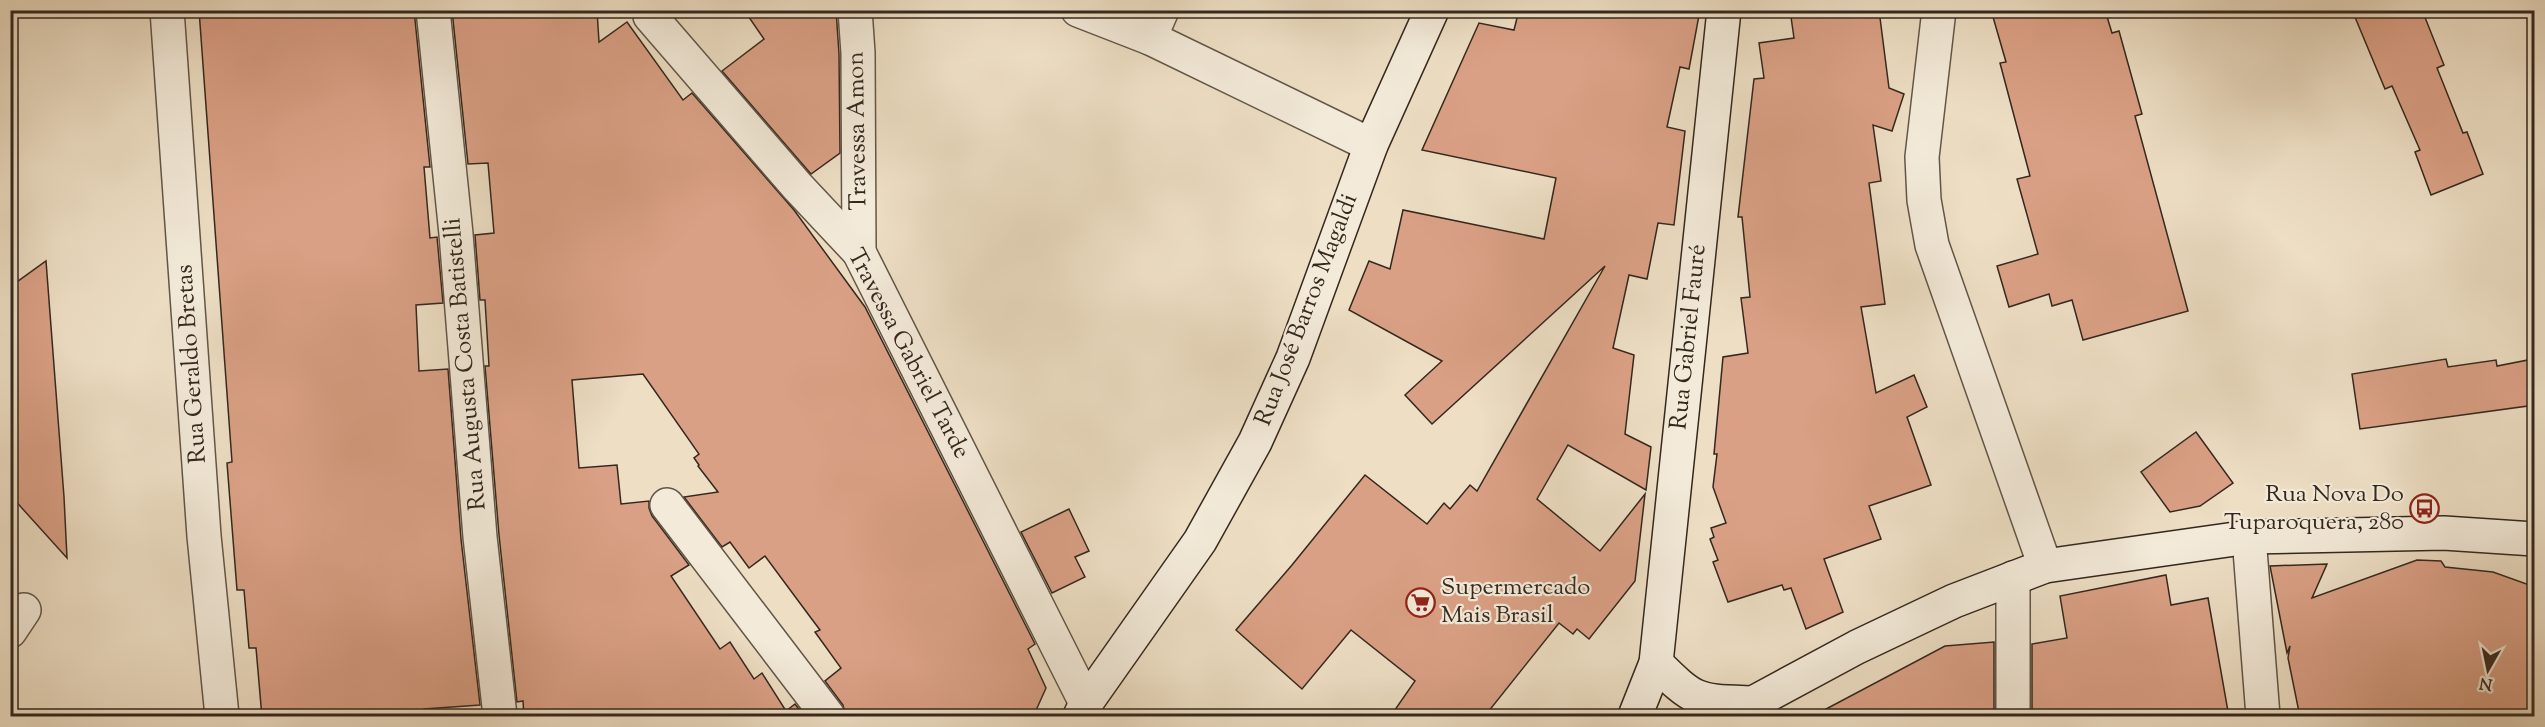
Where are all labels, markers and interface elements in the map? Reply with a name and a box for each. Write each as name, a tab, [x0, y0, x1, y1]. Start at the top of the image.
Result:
street label: Travessa Amon	[840, 51, 876, 211]
street label: Rua José Barros Magaldi	[1247, 189, 1367, 431]
street label: Rua Augusta Costa Batistelli	[436, 216, 496, 512]
street label: Travessa Gabriel Tarde	[838, 243, 978, 465]
street label: Rua Gabriel Fauré	[1662, 243, 1716, 431]
street label: Rua Geraldo Bretas	[168, 263, 216, 465]
place label: Rua Nova Do Tuparoquera, 280	[2224, 478, 2404, 540]
bus stop icon: Rua Nova Do Tuparoquera, 280	[2409, 493, 2441, 525]
place label: Supermercado Mais Brasil	[1441, 571, 1590, 633]
supermarket icon: Supermercado Mais Brasil	[1404, 586, 1436, 618]
north arrow	[2458, 640, 2518, 700]
text: N	[2478, 670, 2494, 695]

